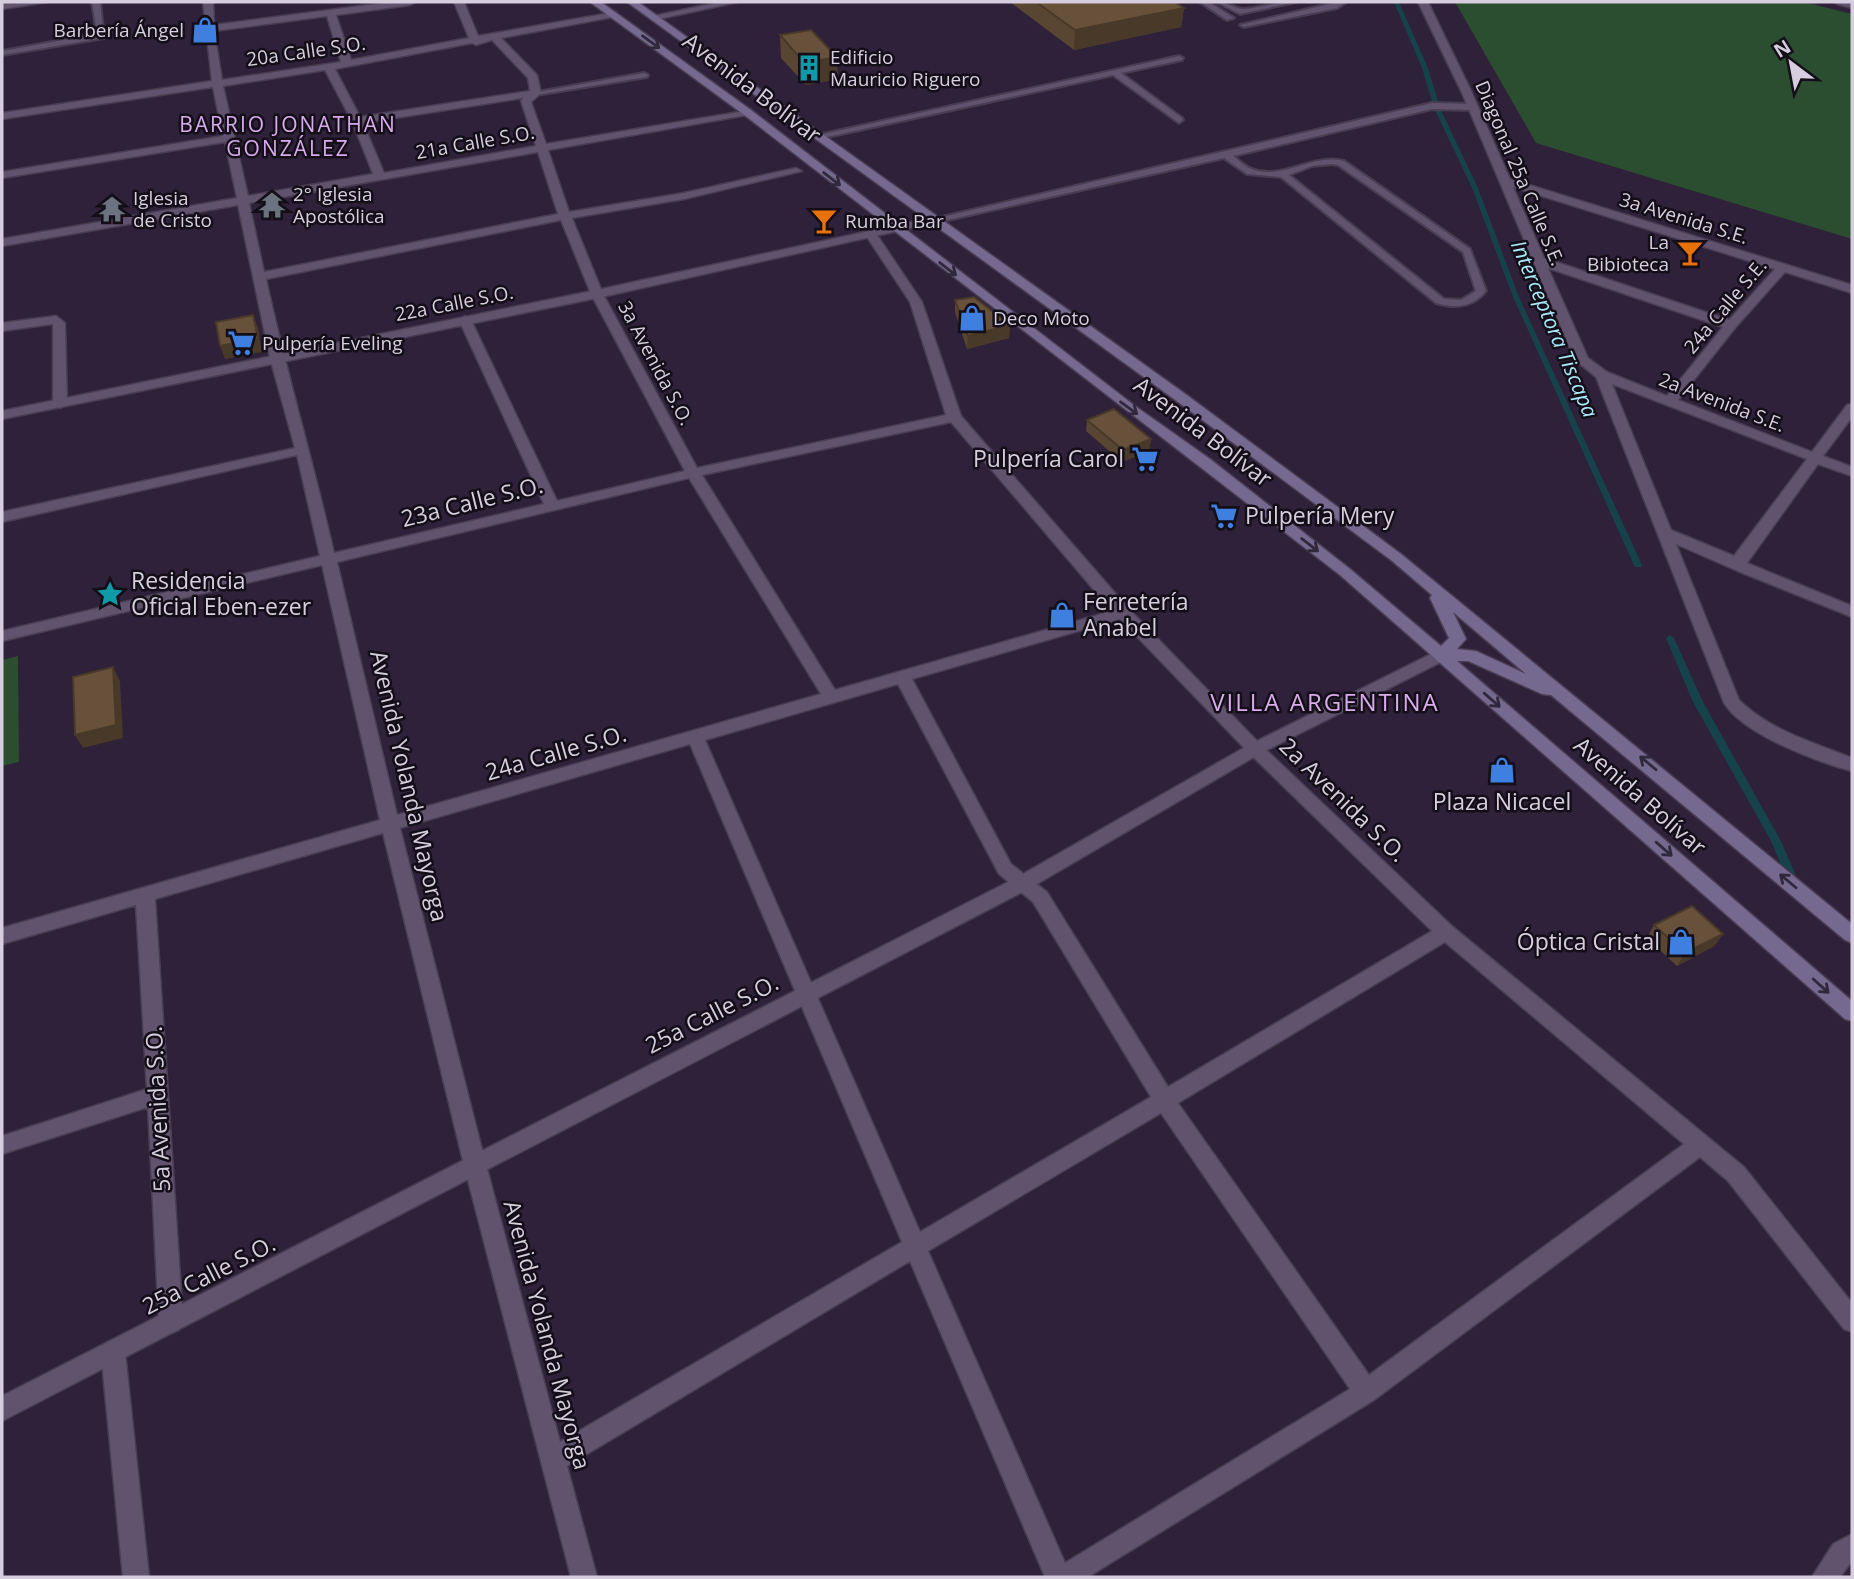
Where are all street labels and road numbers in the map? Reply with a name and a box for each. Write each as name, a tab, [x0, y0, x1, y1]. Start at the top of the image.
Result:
street label: Avenida Bolívar	[677, 25, 829, 150]
street label: 20a Calle S.O.	[245, 30, 367, 72]
street label: Diagonal 25a Calle S.E.	[1469, 76, 1571, 270]
street label: 21a Calle S.O.	[414, 119, 536, 165]
street label: 3a Avenida S.E.	[1617, 186, 1751, 250]
street label: 24a Calle S.E.	[1678, 253, 1772, 359]
street label: 22a Calle S.O.	[393, 279, 515, 327]
street label: 3a Avenida S.O.	[612, 296, 700, 430]
street label: 2a Avenida S.E.	[1655, 366, 1789, 438]
street label: Avenida Bolívar	[1128, 369, 1280, 494]
street label: 23a Calle S.O.	[397, 468, 546, 534]
street label: Avenida Yolanda Mayorga	[363, 647, 457, 925]
street label: 24a Calle S.O.	[481, 717, 630, 787]
street label: Avenida Bolívar	[1568, 729, 1714, 862]
street label: 2a Avenida S.O.	[1273, 730, 1415, 869]
street label: 25a Calle S.O.	[639, 966, 784, 1060]
street label: 5a Avenida S.O.	[137, 1025, 177, 1193]
street label: Avenida Yolanda Mayorga	[497, 1197, 599, 1473]
street label: 25a Calle S.O.	[136, 1227, 281, 1321]

